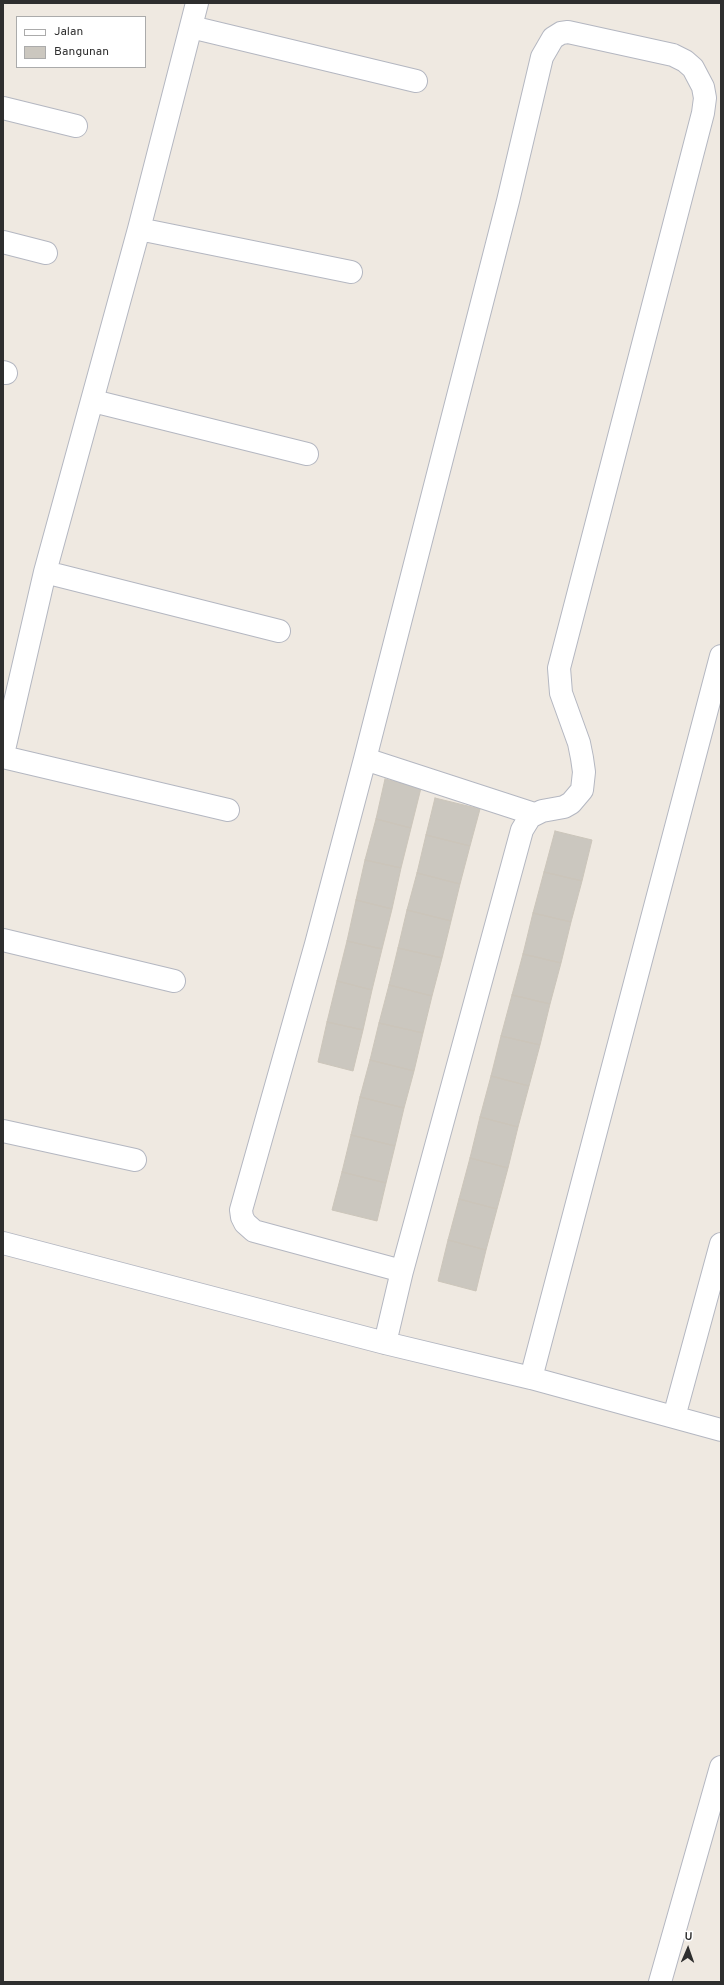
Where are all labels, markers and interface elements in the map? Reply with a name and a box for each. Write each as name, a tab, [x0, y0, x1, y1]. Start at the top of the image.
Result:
legend	[16, 16, 146, 68]
text: Jalan	[54, 24, 83, 40]
text: Bangunan	[54, 44, 109, 60]
north arrow	[668, 1929, 708, 1969]
text: U	[684, 1930, 693, 1944]

